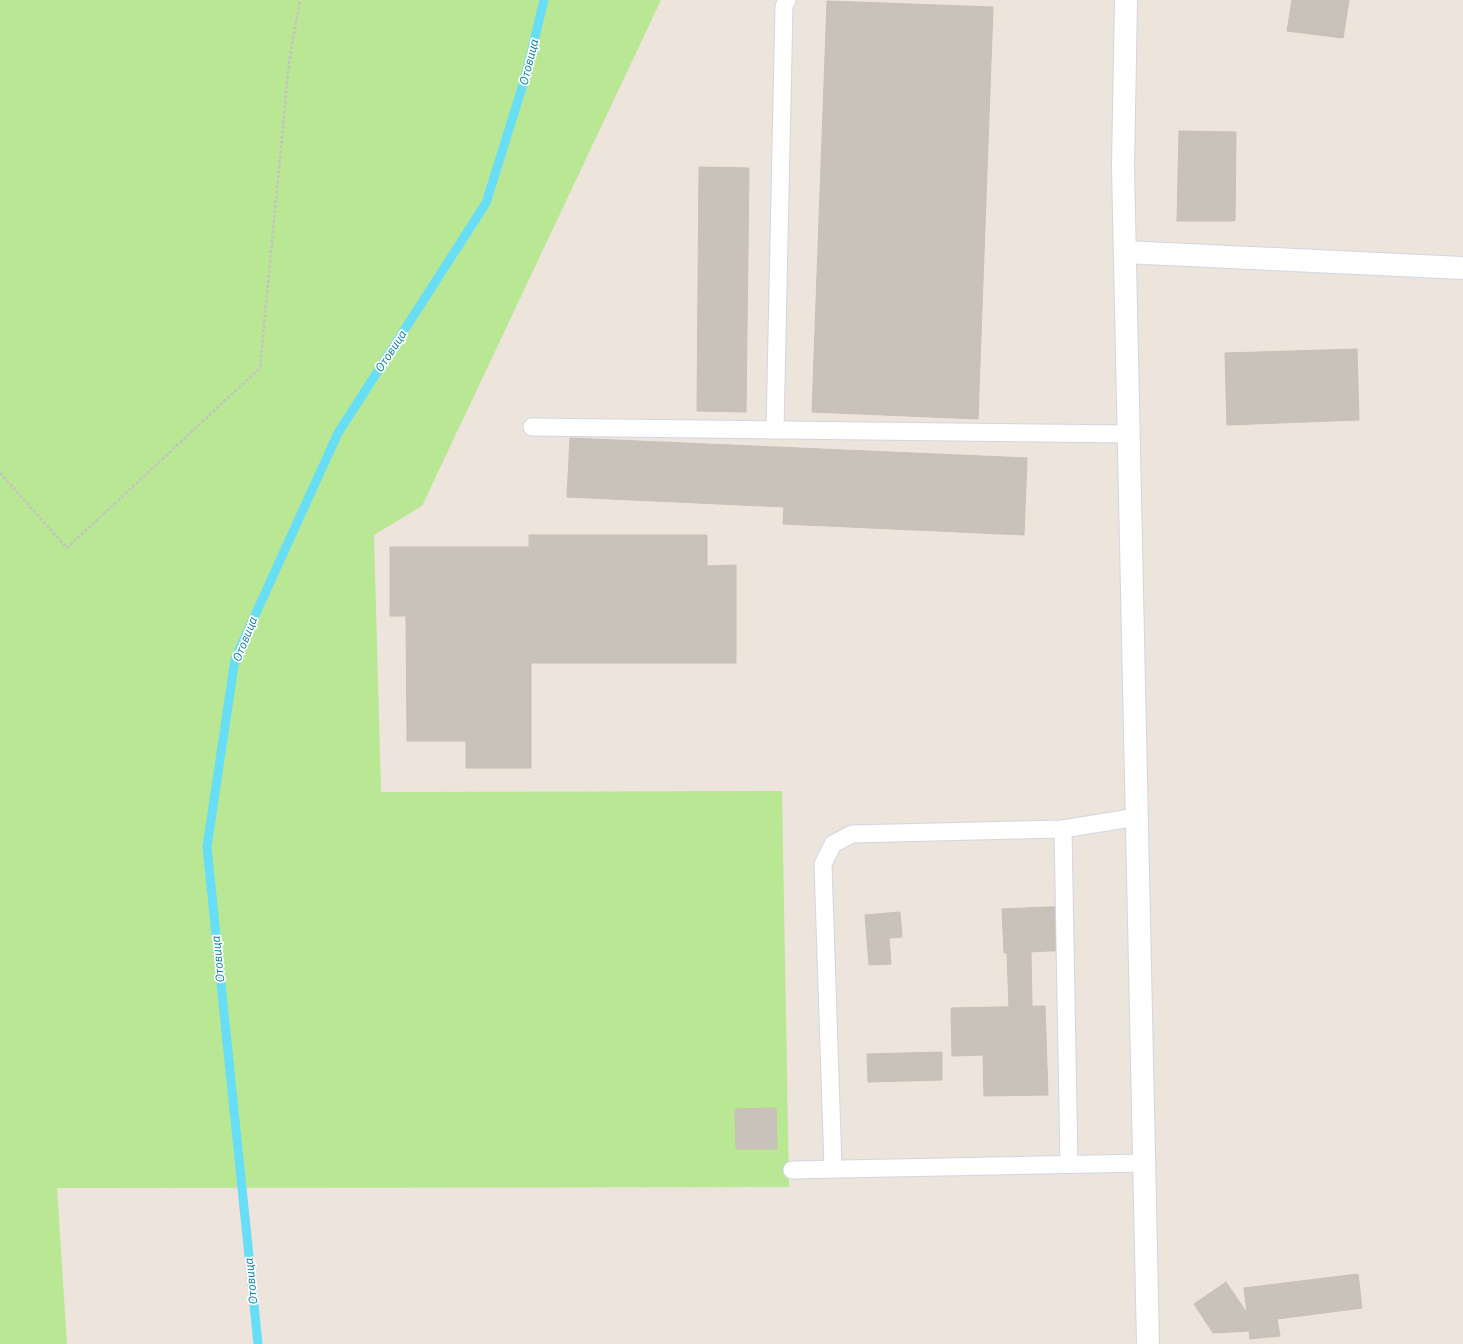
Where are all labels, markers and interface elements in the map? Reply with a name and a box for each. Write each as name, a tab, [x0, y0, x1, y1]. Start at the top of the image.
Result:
water label: Отовица	[516, 37, 541, 86]
water label: Отовица	[372, 327, 410, 374]
water label: Отовица	[229, 614, 260, 663]
water label: Отовица	[208, 935, 227, 983]
water label: Отовица	[241, 1257, 260, 1305]

